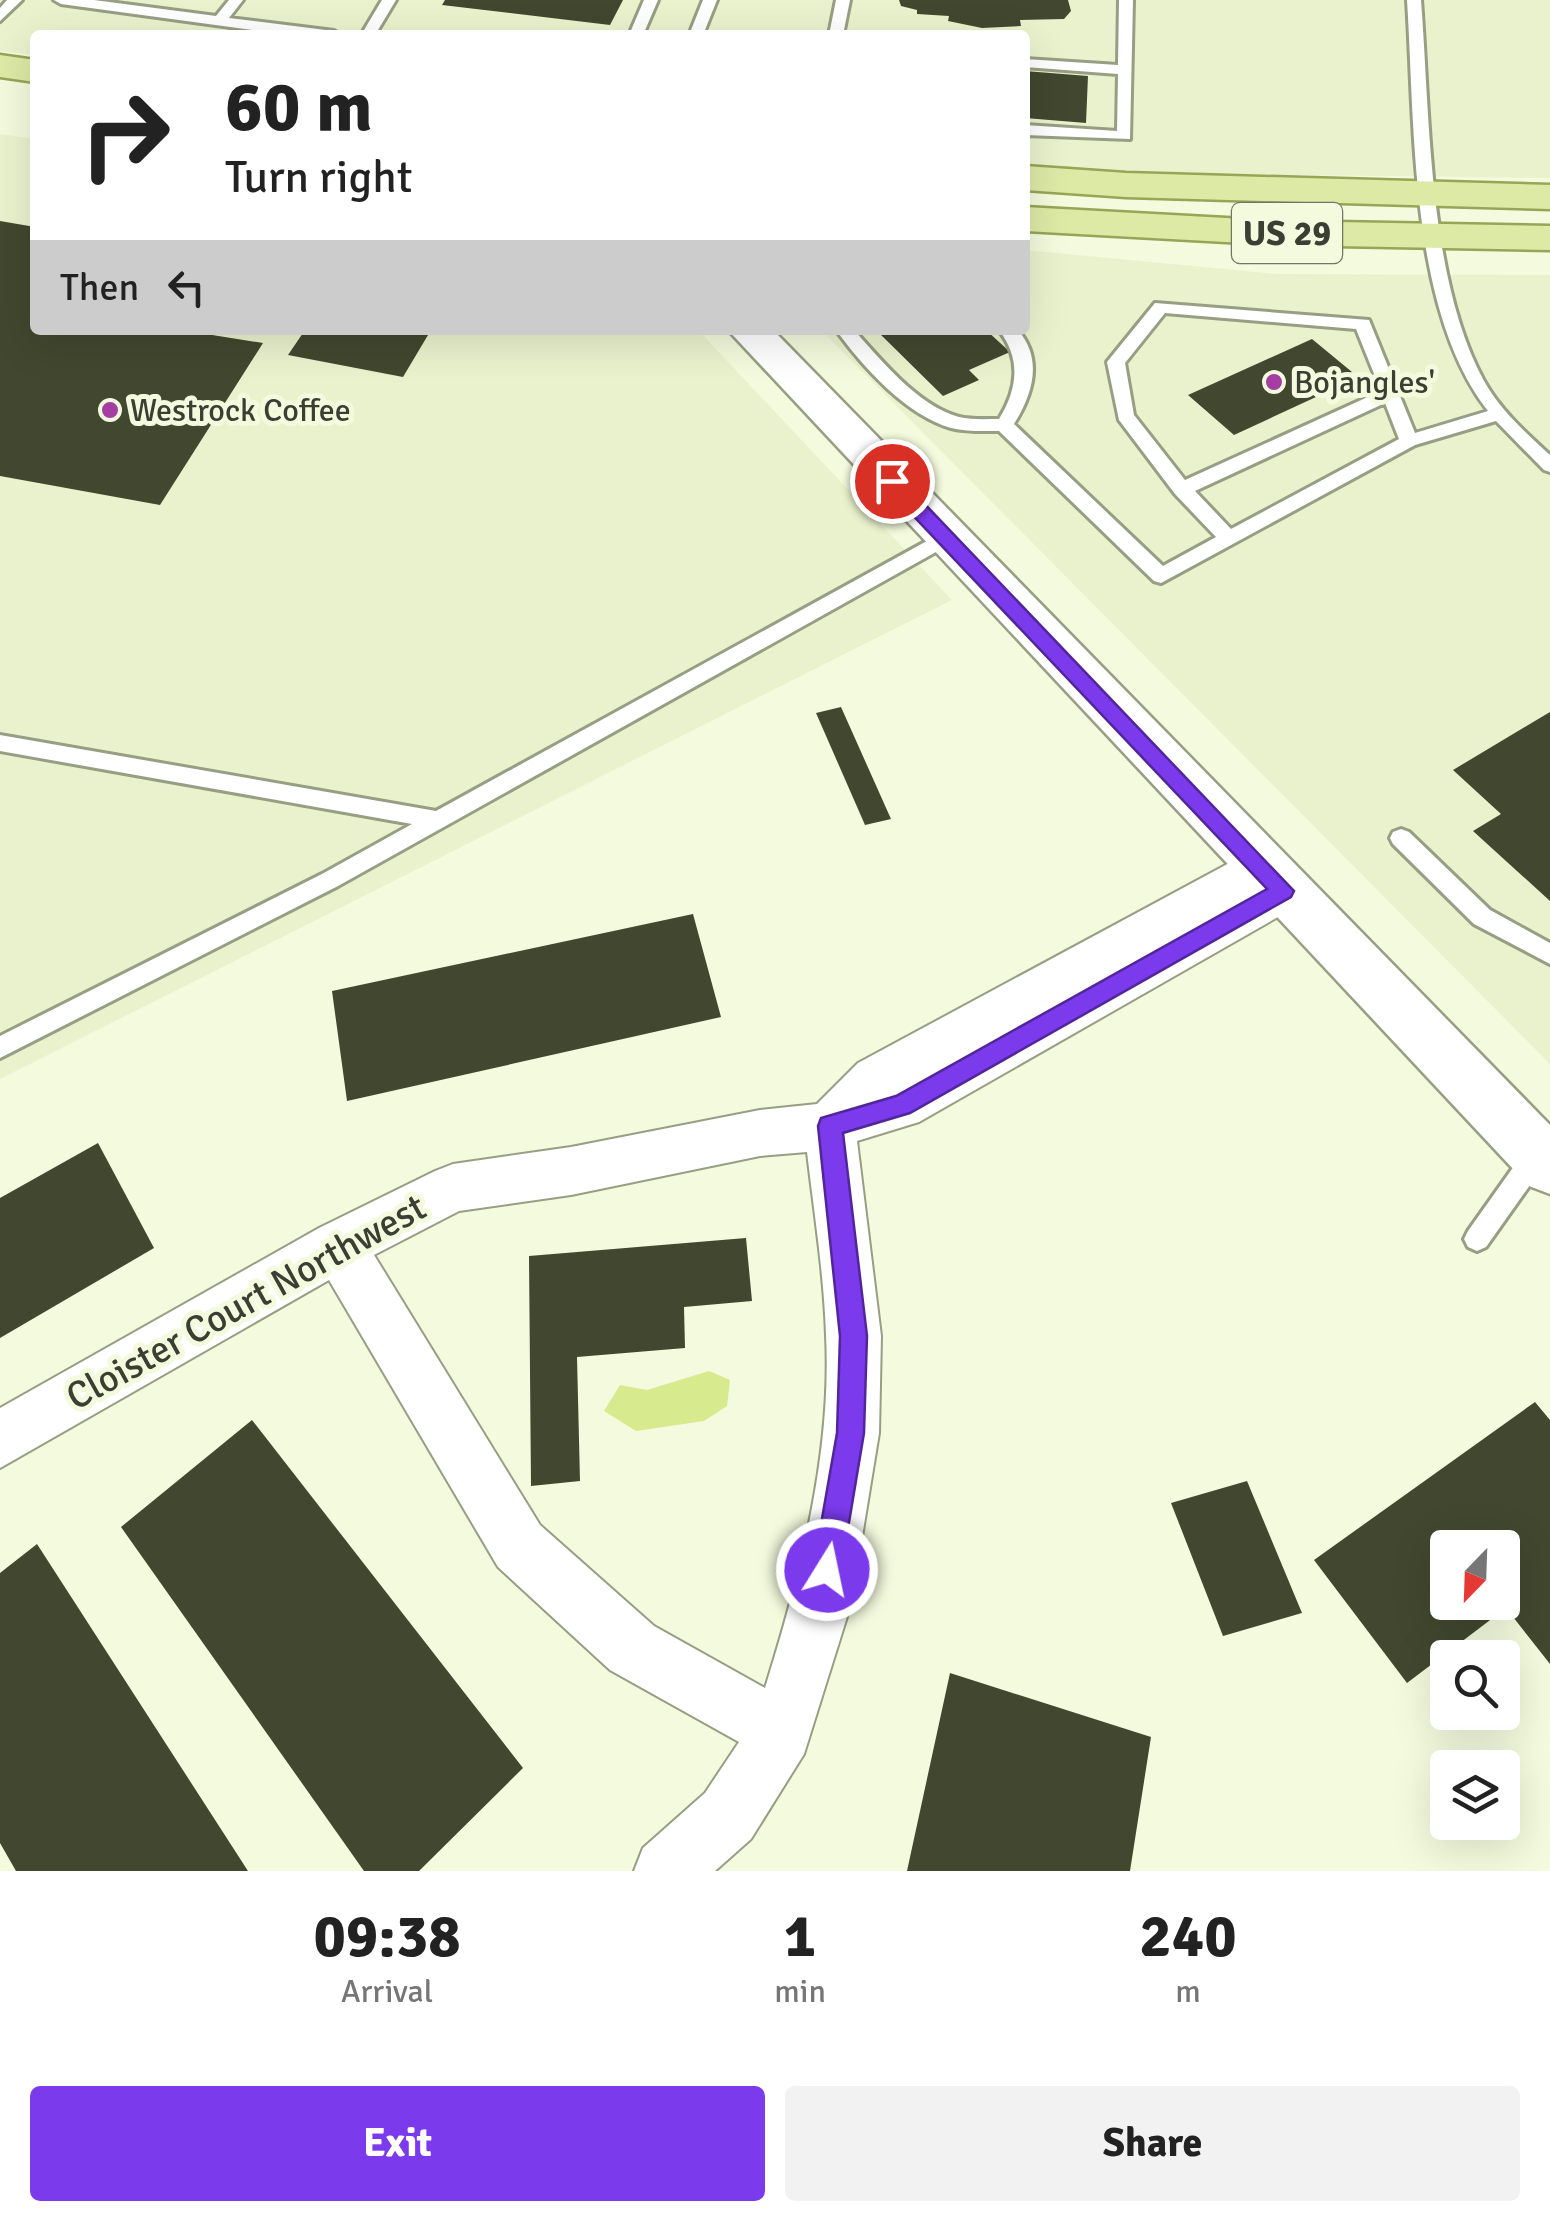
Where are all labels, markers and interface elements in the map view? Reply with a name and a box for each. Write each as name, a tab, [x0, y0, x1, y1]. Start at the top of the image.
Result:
text: 60 m	[225, 64, 373, 150]
icon: right	[60, 70, 190, 200]
text: Turn right	[225, 150, 413, 205]
road number: US 29	[1232, 203, 1342, 263]
icon: left	[159, 260, 214, 315]
text: Then	[60, 264, 139, 311]
place label: Bojangles'	[1294, 363, 1435, 402]
marker: Bojangles'	[1263, 371, 1285, 393]
place label: Westrock Coffee	[130, 391, 351, 430]
marker: Westrock Coffee	[99, 399, 121, 421]
pin	[850, 439, 935, 524]
icon: arrive	[865, 454, 920, 509]
street label: Cloister Court Northwest	[58, 1184, 434, 1420]
position arrow	[775, 1518, 879, 1622]
north arrow	[1430, 1530, 1520, 1620]
map controls	[1430, 1530, 1520, 1840]
button: search	[1430, 1640, 1520, 1730]
button: layers	[1430, 1750, 1520, 1840]
text: 09:38	[313, 1900, 461, 1974]
text: 1	[784, 1900, 816, 1974]
text: 240	[1139, 1900, 1237, 1974]
text: Arrival	[341, 1972, 433, 2011]
text: min	[774, 1972, 826, 2011]
text: m	[1175, 1972, 1201, 2011]
button: Exit	[30, 2086, 765, 2201]
button: Share	[785, 2086, 1520, 2201]

